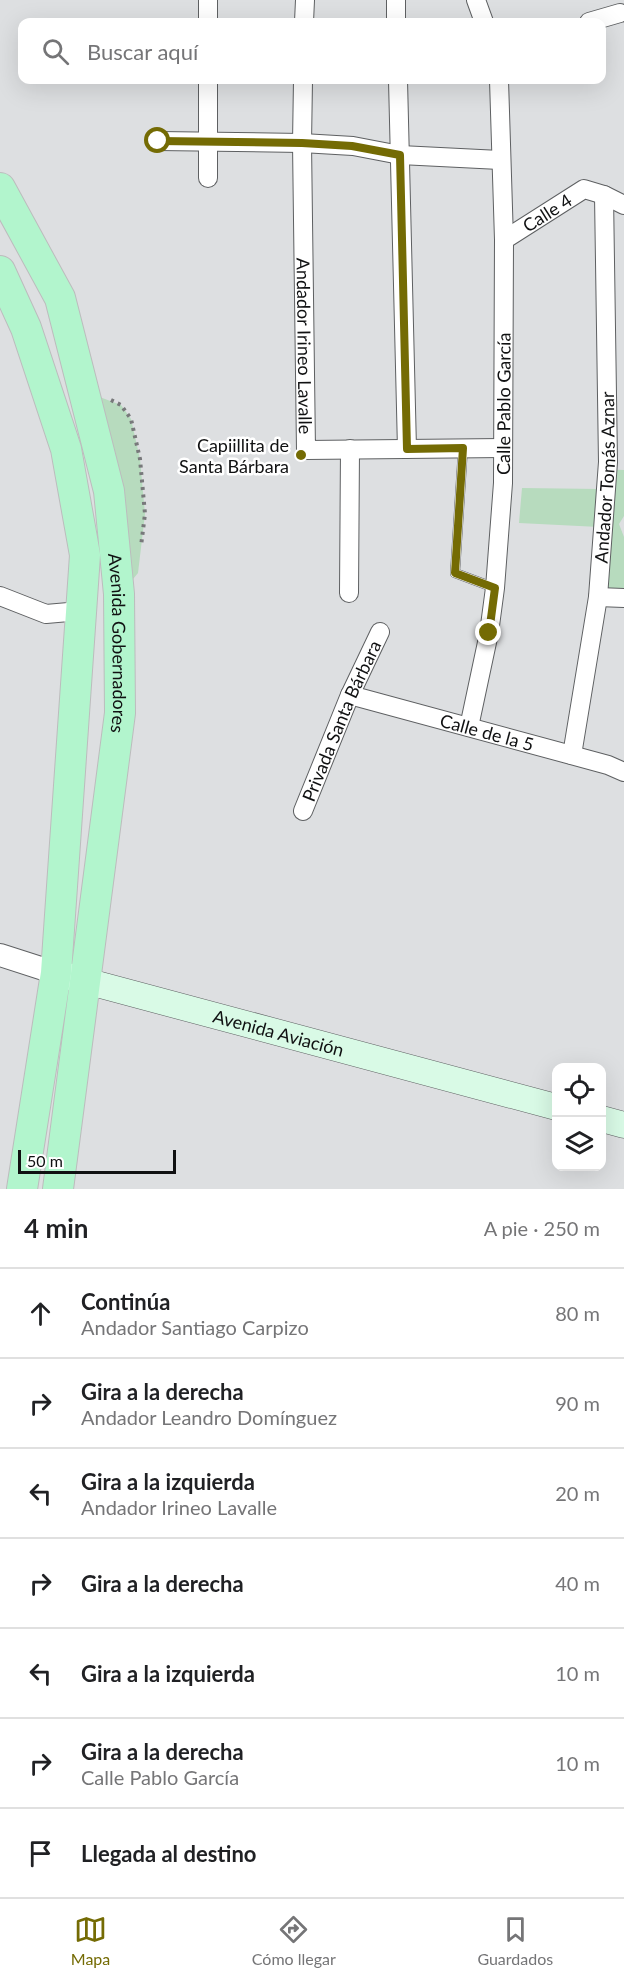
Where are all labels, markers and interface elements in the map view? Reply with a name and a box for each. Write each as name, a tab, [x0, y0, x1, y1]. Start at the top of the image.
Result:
search box	[18, 18, 606, 84]
icon: search	[39, 35, 72, 68]
text: Buscar aquí	[87, 38, 198, 65]
route start	[144, 127, 170, 153]
street label: Calle 4	[518, 189, 576, 236]
street label: Andador Irineo Lavalle	[292, 258, 317, 434]
street label: Calle Pablo García	[492, 333, 515, 475]
street label: Andador Tomás Aznar	[590, 391, 619, 564]
place label: Capiillita de Santa Bárbara	[179, 434, 289, 477]
marker: Capiillita de Santa Bárbara	[294, 448, 308, 462]
street label: Avenida Gobernadores	[104, 552, 131, 735]
route end	[475, 619, 501, 645]
street label: Privada Santa Bárbara	[297, 637, 385, 805]
street label: Calle de la 5	[438, 709, 536, 755]
street label: Avenida Aviación	[211, 1005, 346, 1061]
map controls	[552, 1063, 606, 1171]
button: locate	[552, 1063, 606, 1117]
button: layers	[552, 1117, 606, 1171]
scale bar	[18, 1147, 176, 1174]
text: 50 m	[27, 1151, 63, 1170]
text: 4 min	[24, 1212, 88, 1244]
text: A pie · 250 m	[484, 1216, 600, 1240]
text: Continúa	[81, 1288, 170, 1315]
icon: ahead	[24, 1297, 57, 1330]
text: 80 m	[555, 1301, 600, 1325]
text: Andador Santiago Carpizo	[81, 1315, 309, 1339]
text: Gira a la derecha	[81, 1378, 244, 1405]
icon: right	[24, 1387, 57, 1420]
text: 90 m	[555, 1391, 600, 1415]
text: Andador Leandro Domínguez	[81, 1405, 337, 1429]
text: Gira a la izquierda	[81, 1468, 255, 1495]
icon: left	[24, 1477, 57, 1510]
text: 20 m	[555, 1481, 600, 1505]
text: Andador Irineo Lavalle	[81, 1495, 277, 1519]
icon: right	[24, 1567, 57, 1600]
text: Gira a la derecha	[81, 1570, 244, 1597]
text: 40 m	[555, 1571, 600, 1595]
icon: left	[24, 1657, 57, 1690]
text: Gira a la izquierda	[81, 1660, 255, 1687]
text: 10 m	[555, 1661, 600, 1685]
text: Gira a la derecha	[81, 1738, 244, 1765]
icon: right	[24, 1747, 57, 1780]
text: 10 m	[555, 1751, 600, 1775]
text: Calle Pablo García	[81, 1765, 239, 1789]
icon: arrive	[24, 1837, 57, 1870]
text: Llegada al destino	[81, 1840, 257, 1867]
tab: Mapa	[71, 1913, 110, 1968]
tab: Cómo llegar	[252, 1913, 336, 1968]
tab: Guardados	[477, 1913, 553, 1968]

